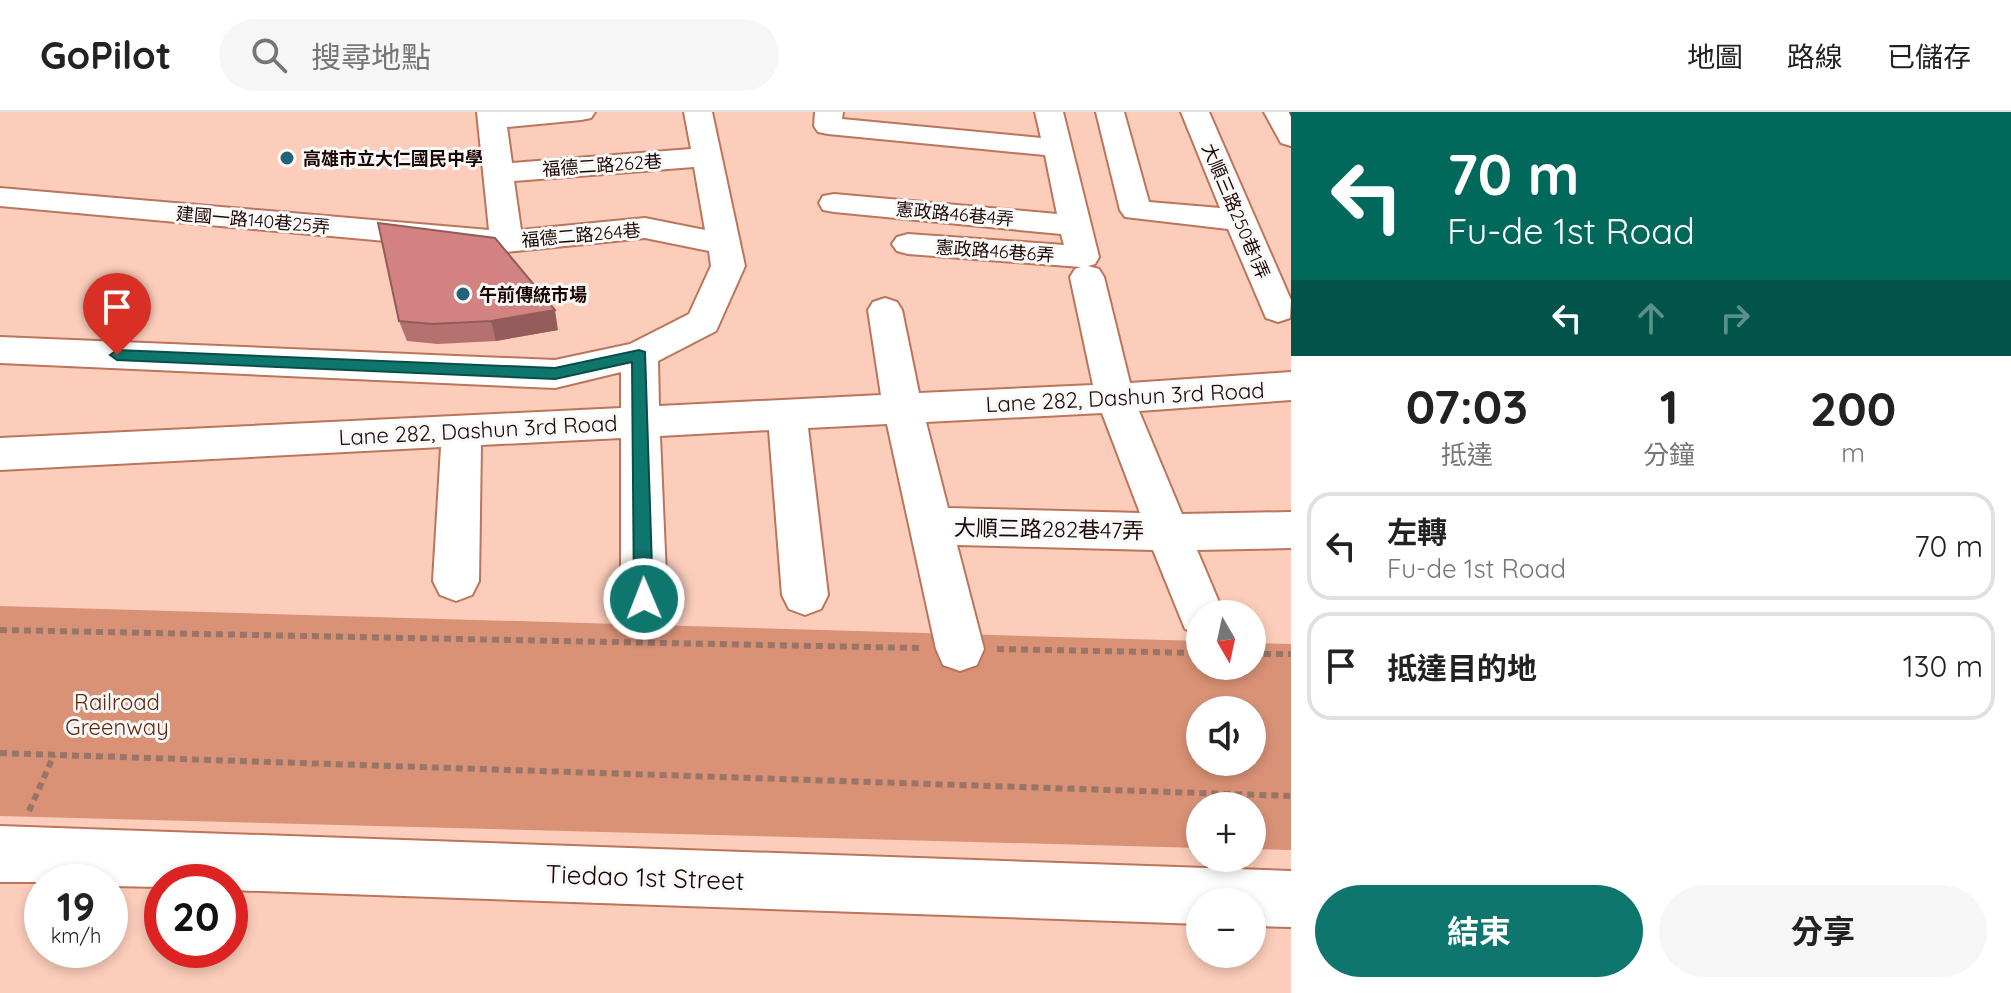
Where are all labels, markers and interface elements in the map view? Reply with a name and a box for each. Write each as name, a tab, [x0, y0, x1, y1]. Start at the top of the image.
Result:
search box	[219, 19, 779, 91]
text: GoPilot	[40, 31, 171, 79]
icon: search	[247, 33, 291, 77]
text: 搜尋地點	[311, 38, 431, 76]
text: 地圖	[1687, 39, 1743, 74]
text: 路線	[1787, 39, 1843, 74]
text: 已儲存	[1887, 39, 1971, 74]
text: 70 m	[1447, 139, 1579, 209]
street label: 大順三路250巷1弄	[1197, 140, 1275, 282]
icon: left	[1315, 144, 1419, 248]
place label: 高雄市立大仁國民中學	[303, 147, 483, 170]
marker: 高雄市立大仁國民中學	[278, 149, 296, 167]
street label: 福德二路262巷	[542, 149, 662, 181]
street label: 憲政路46巷4弄	[895, 197, 1015, 231]
street label: 建國一路140巷25弄	[175, 202, 331, 238]
text: Fu-de 1st Road	[1447, 208, 1695, 253]
street label: 福德二路264巷	[521, 218, 641, 252]
street label: 憲政路46巷6弄	[935, 235, 1055, 267]
pin	[83, 273, 151, 355]
place label: 午前傳統市場	[479, 283, 587, 306]
icon: arrive	[95, 285, 139, 329]
marker: 午前傳統市場	[454, 285, 472, 303]
icon: left	[1545, 296, 1589, 340]
icon: ahead	[1629, 296, 1673, 340]
icon: right	[1713, 296, 1757, 340]
street label: Lane 282, Dashun 3rd Road	[985, 376, 1265, 418]
text: 07:03	[1406, 376, 1528, 436]
text: 1	[1660, 376, 1678, 436]
text: 200	[1810, 378, 1896, 438]
street label: Lane 282, Dashun 3rd Road	[338, 409, 618, 451]
text: m	[1841, 436, 1865, 469]
text: 抵達	[1441, 438, 1493, 471]
text: 分鐘	[1643, 438, 1695, 471]
street label: 大順三路282巷47弄	[954, 513, 1144, 545]
text: 左轉	[1387, 513, 1447, 551]
icon: left	[1319, 524, 1363, 568]
text: 70 m	[1914, 527, 1983, 565]
text: Fu-de 1st Road	[1387, 552, 1566, 585]
position arrow	[602, 557, 686, 641]
north arrow	[1186, 600, 1266, 680]
map controls	[1186, 600, 1266, 968]
icon: arrive	[1319, 644, 1363, 688]
text: 130 m	[1903, 647, 1983, 685]
text: 抵達目的地	[1387, 649, 1537, 687]
park label: Railroad Greenway	[65, 688, 169, 741]
button: sound	[1186, 696, 1266, 776]
button: +	[1186, 792, 1266, 872]
street label: Tiedao 1st Street	[545, 857, 745, 897]
speed limit sign: 20	[144, 864, 248, 968]
text: 19	[57, 881, 95, 931]
button: 結束	[1315, 885, 1643, 977]
button: 分享	[1659, 885, 1987, 977]
button: −	[1186, 888, 1266, 968]
text: km/h	[51, 923, 101, 948]

